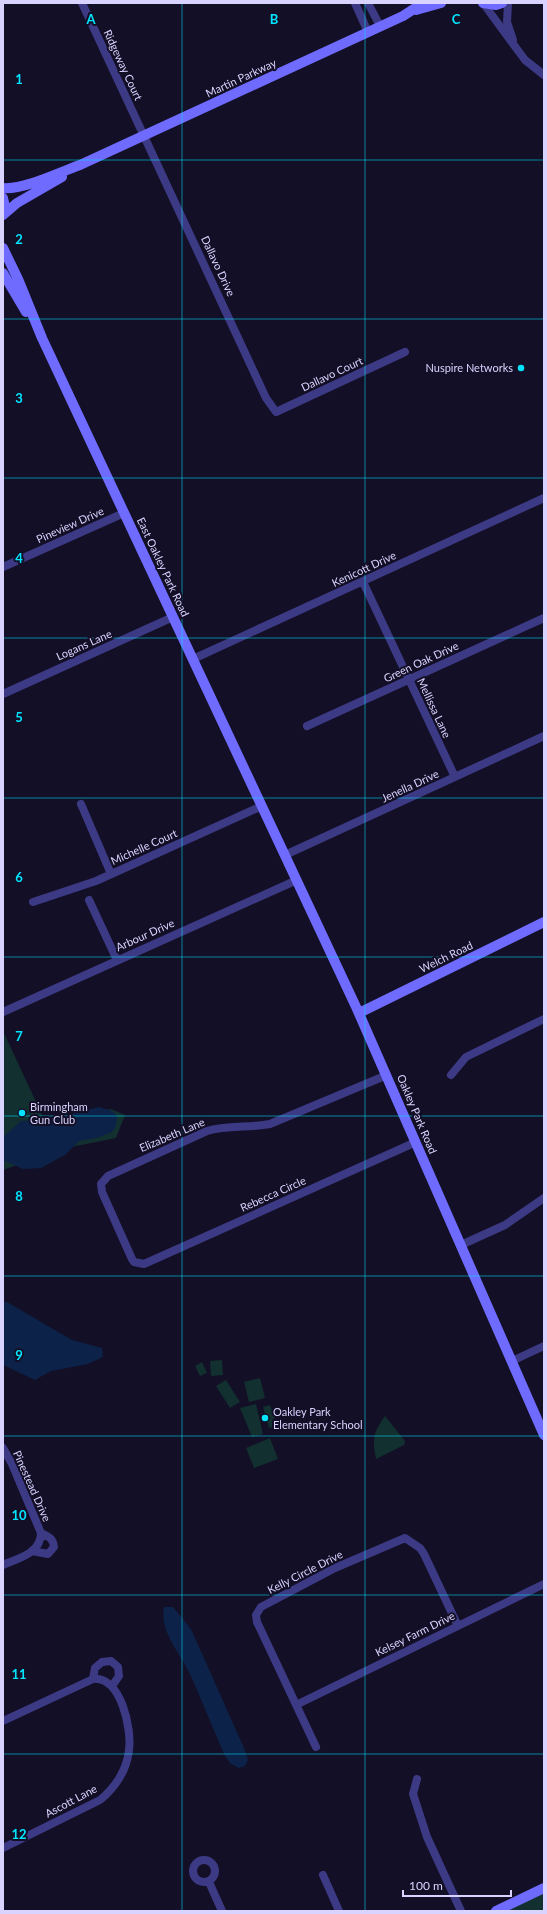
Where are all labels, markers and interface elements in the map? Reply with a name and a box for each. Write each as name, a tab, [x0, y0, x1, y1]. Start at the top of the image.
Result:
text: A	[85, 11, 96, 27]
text: B	[270, 11, 279, 27]
text: C	[452, 11, 461, 27]
street label: Ridgeway Court	[101, 27, 146, 102]
street label: Martin Parkway	[203, 55, 278, 100]
text: 1	[15, 71, 23, 87]
text: 2	[15, 231, 23, 247]
street label: Dallavo Drive	[199, 234, 238, 298]
street label: Dallavo Court	[299, 354, 365, 393]
place label: Nuspire Networks	[425, 361, 513, 374]
marker: Nuspire Networks	[516, 363, 526, 373]
text: 3	[15, 390, 23, 406]
street label: Pineview Drive	[34, 504, 106, 545]
street label: East Oakley Park Road	[135, 515, 192, 619]
street label: Kenicott Drive	[330, 548, 398, 589]
text: 4	[15, 550, 23, 566]
street label: Logans Lane	[54, 626, 114, 663]
street label: Green Oak Drive	[381, 638, 460, 685]
street label: Mellissa Lane	[415, 676, 454, 740]
text: 5	[15, 709, 23, 725]
street label: Jenella Drive	[379, 766, 441, 805]
street label: Michelle Court	[109, 826, 179, 867]
text: 6	[15, 869, 23, 885]
street label: Arbour Drive	[113, 916, 176, 953]
street label: Welch Road	[417, 938, 475, 975]
text: 7	[15, 1028, 23, 1044]
street label: Oakley Park Road	[395, 1072, 440, 1155]
place label: Birmingham Gun Club	[30, 1100, 88, 1126]
marker: Birmingham Gun Club	[17, 1108, 27, 1118]
street label: Elizabeth Lane	[137, 1115, 207, 1154]
street label: Rebecca Circle	[238, 1173, 308, 1214]
text: 8	[15, 1188, 23, 1204]
text: 9	[15, 1347, 23, 1363]
place label: Oakley Park Elementary School	[273, 1405, 363, 1431]
marker: Oakley Park Elementary School	[260, 1413, 270, 1423]
street label: Pinestead Drive	[11, 1448, 54, 1523]
text: 10	[11, 1507, 27, 1523]
street label: Kelly Circle Drive	[265, 1547, 345, 1596]
street label: Kelsey Farm Drive	[373, 1609, 457, 1658]
text: 11	[11, 1666, 27, 1682]
street label: Ascott Lane	[43, 1781, 99, 1820]
text: 12	[11, 1826, 27, 1842]
scale bar	[403, 1872, 511, 1898]
text: 100 m	[409, 1878, 443, 1893]

